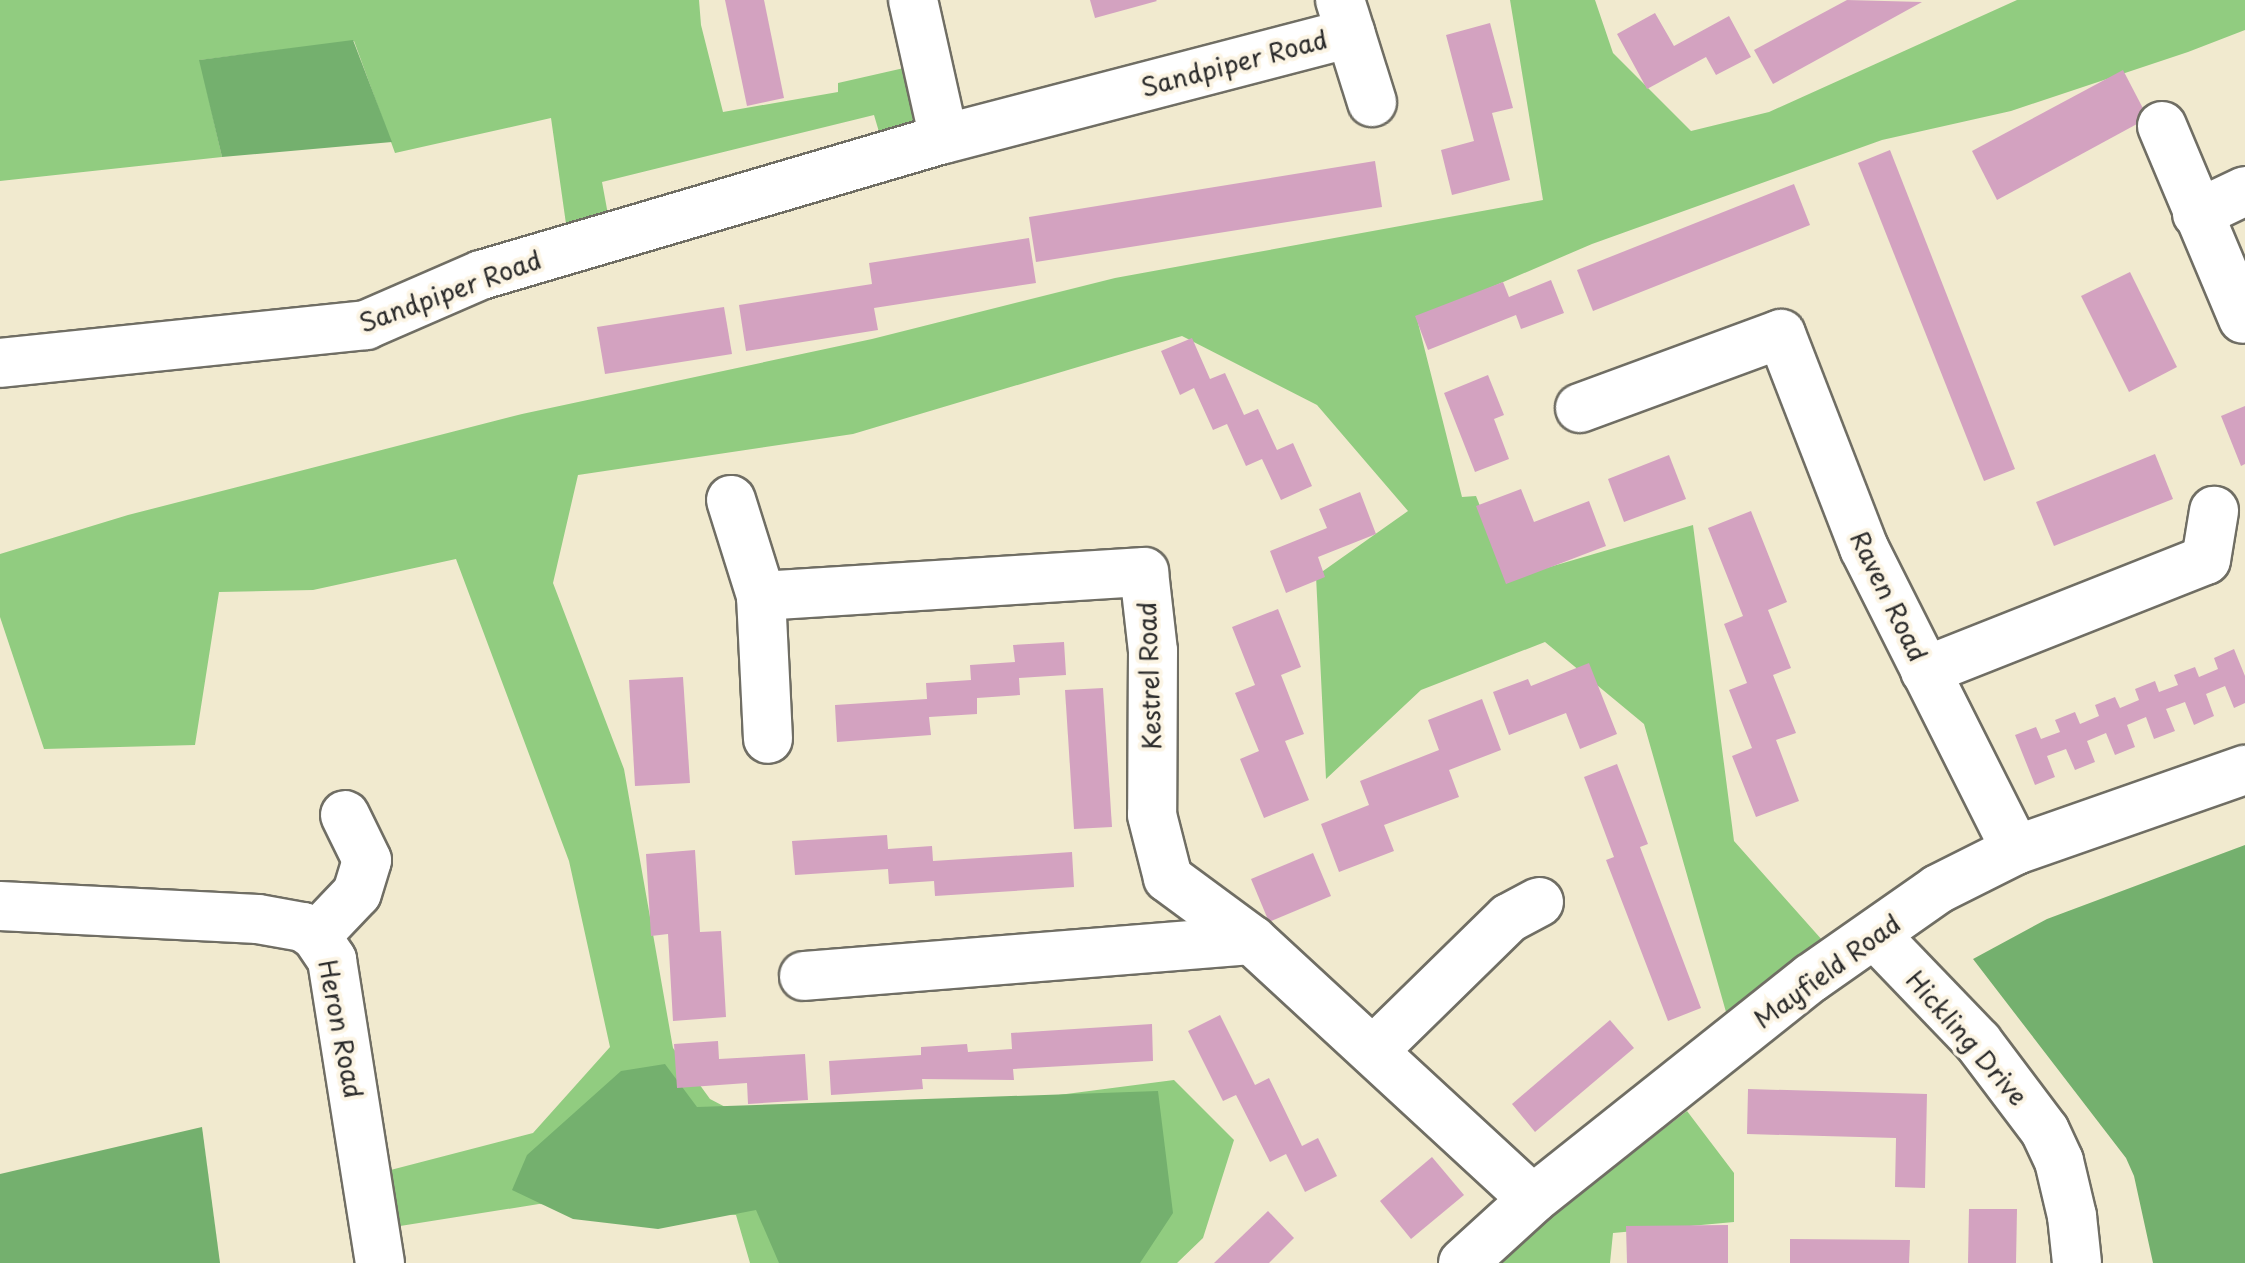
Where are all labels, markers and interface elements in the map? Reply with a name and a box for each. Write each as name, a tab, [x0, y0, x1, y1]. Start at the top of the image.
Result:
street label: Sandpiper Road	[1137, 24, 1331, 102]
street label: Sandpiper Road	[354, 244, 546, 338]
street label: Raven Road	[1845, 526, 1933, 666]
street label: Kestrel Road	[1131, 601, 1167, 751]
street label: Mayfield Road	[1748, 908, 1906, 1034]
street label: Heron Road	[313, 957, 369, 1101]
street label: Hickling Drive	[1900, 965, 2034, 1111]

